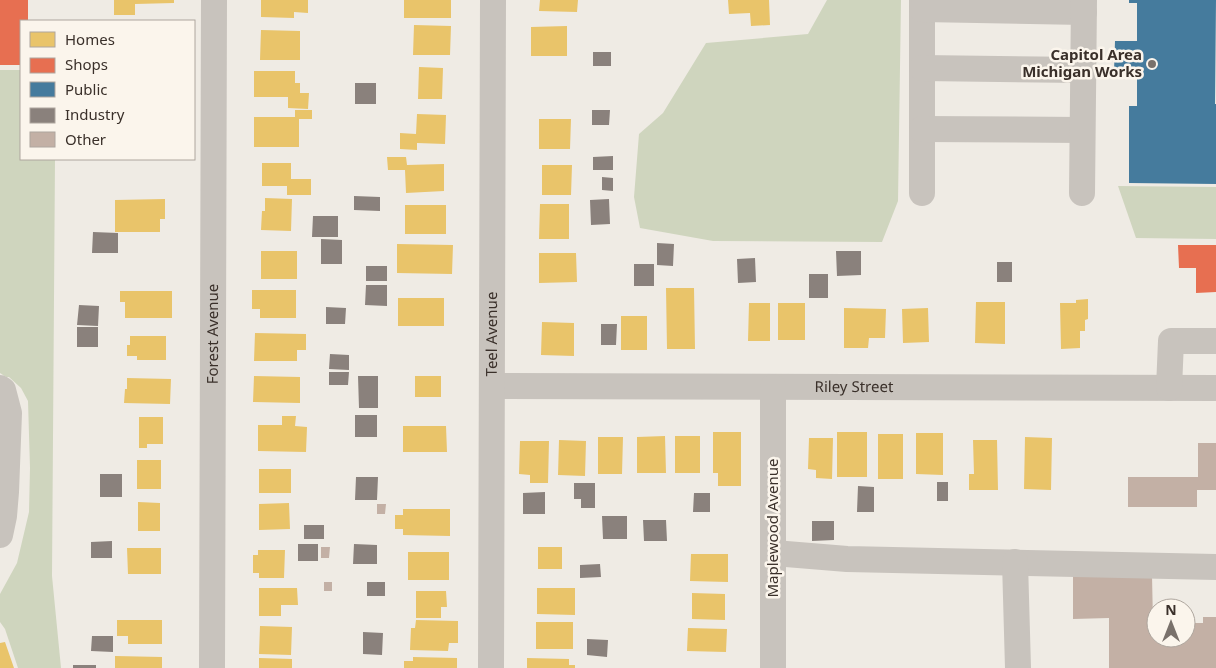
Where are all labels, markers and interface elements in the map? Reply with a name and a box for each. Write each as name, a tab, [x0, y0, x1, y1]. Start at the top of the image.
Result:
legend	[20, 20, 195, 160]
text: Homes	[65, 29, 115, 49]
place label: Capitol Area Michigan Works	[1022, 44, 1142, 81]
text: Shops	[65, 54, 108, 74]
marker: Capitol Area Michigan Works	[1146, 58, 1158, 70]
text: Public	[65, 79, 108, 99]
text: Industry	[65, 104, 125, 124]
text: Other	[65, 129, 106, 149]
street label: Forest Avenue	[202, 284, 222, 384]
street label: Teel Avenue	[481, 292, 501, 376]
street label: Riley Street	[815, 376, 894, 396]
street label: Maplewood Avenue	[762, 458, 782, 598]
north arrow	[1146, 598, 1196, 648]
text: N	[1165, 600, 1177, 619]

